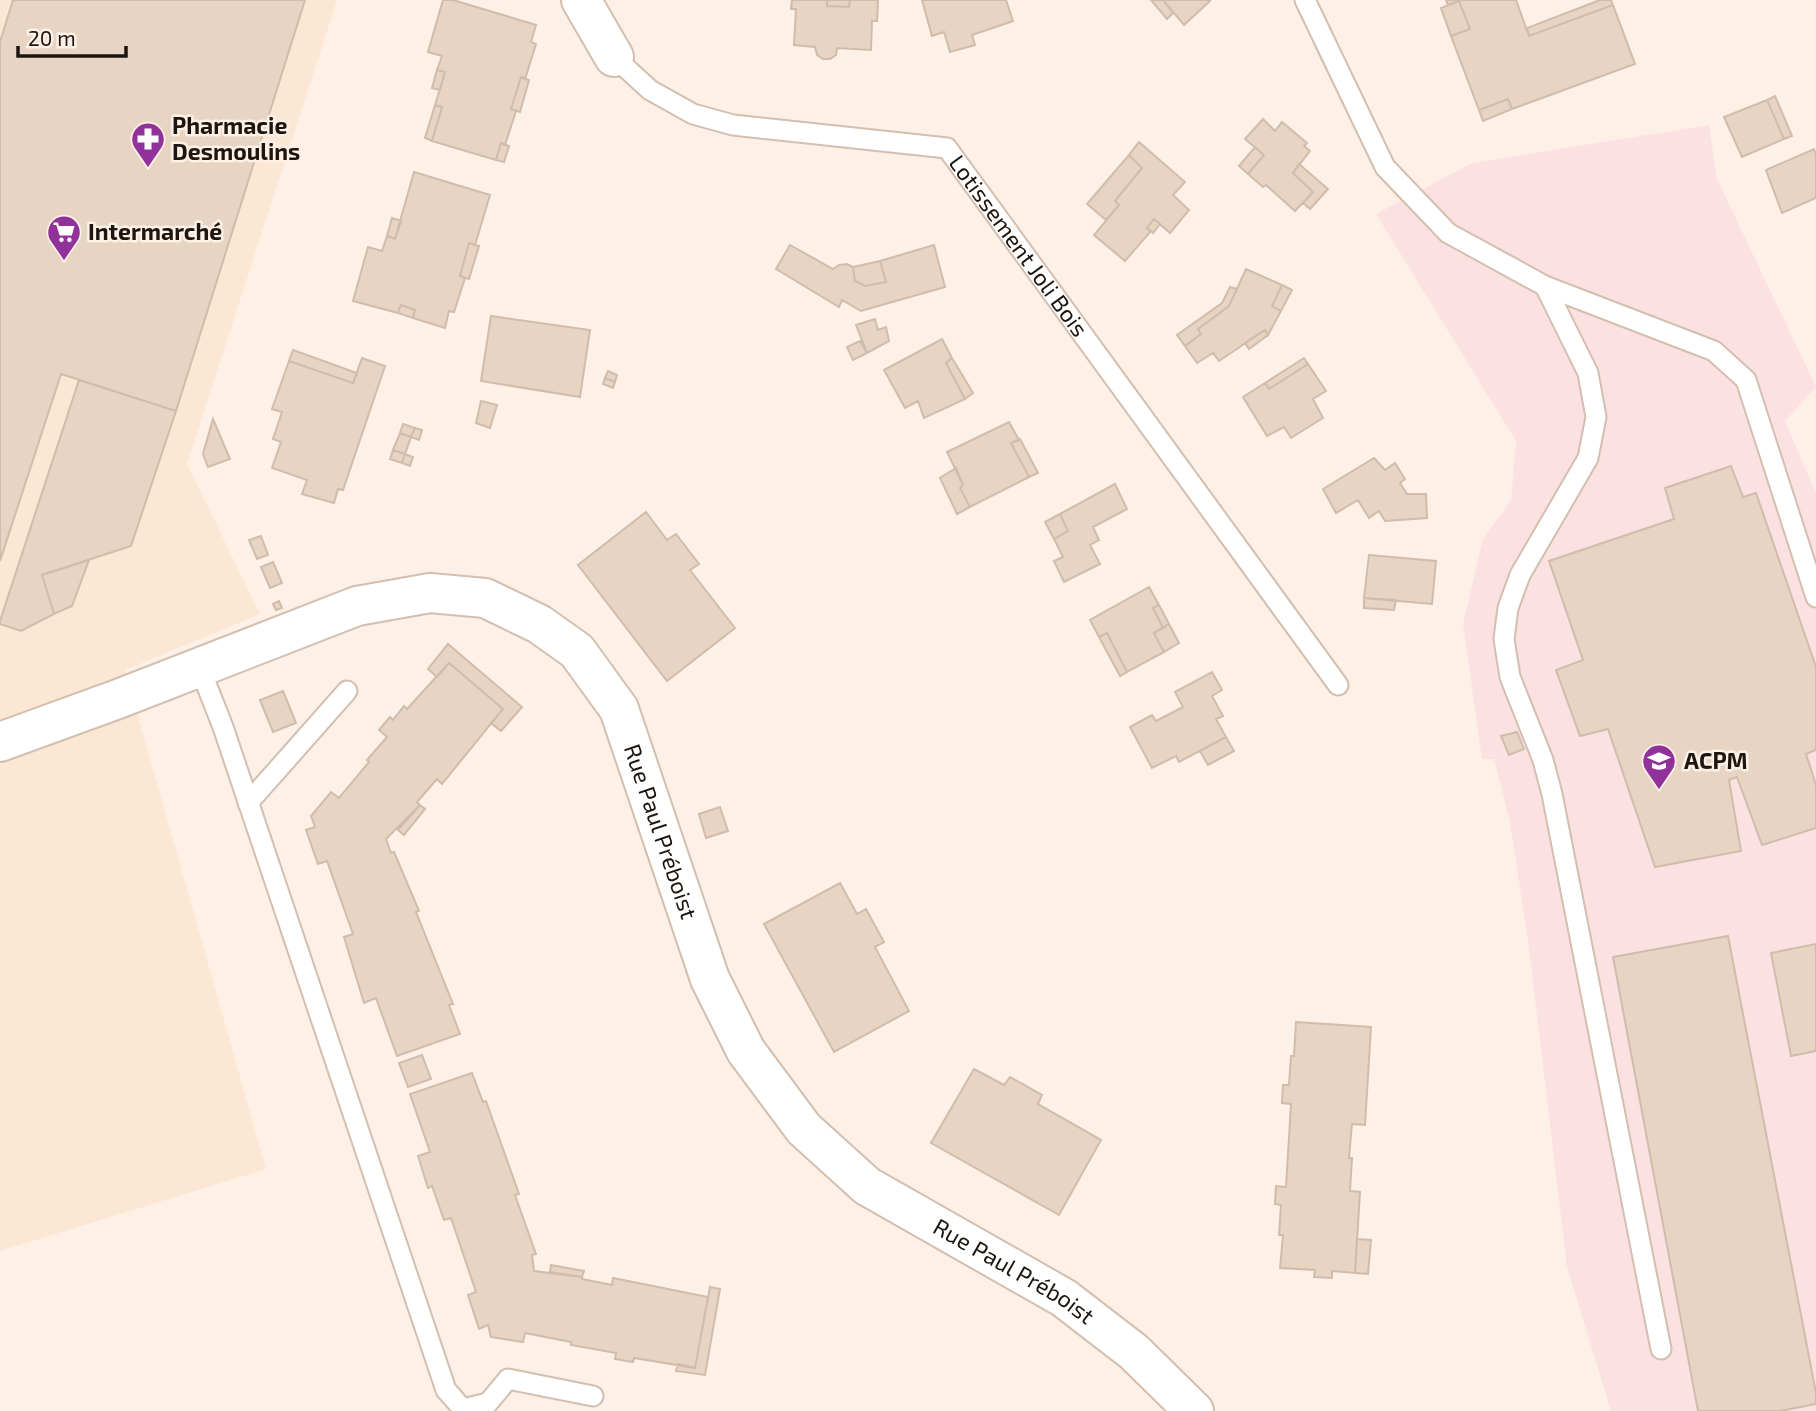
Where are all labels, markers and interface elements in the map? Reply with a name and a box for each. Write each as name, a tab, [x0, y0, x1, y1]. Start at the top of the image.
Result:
scale bar	[18, 14, 126, 58]
text: 20 m	[28, 25, 76, 50]
place label: Pharmacie Desmoulins	[172, 111, 300, 165]
pharmacy icon: Pharmacie Desmoulins	[129, 120, 167, 169]
street label: Lotissement Joli Bois	[944, 149, 1095, 342]
supermarket icon: Intermarché	[45, 213, 83, 262]
place label: Intermarché	[88, 217, 222, 245]
street label: Rue Paul Préboist	[619, 740, 704, 923]
school or university icon: ACPM	[1640, 742, 1678, 791]
place label: ACPM	[1684, 746, 1748, 774]
street label: Rue Paul Préboist	[929, 1212, 1101, 1330]

